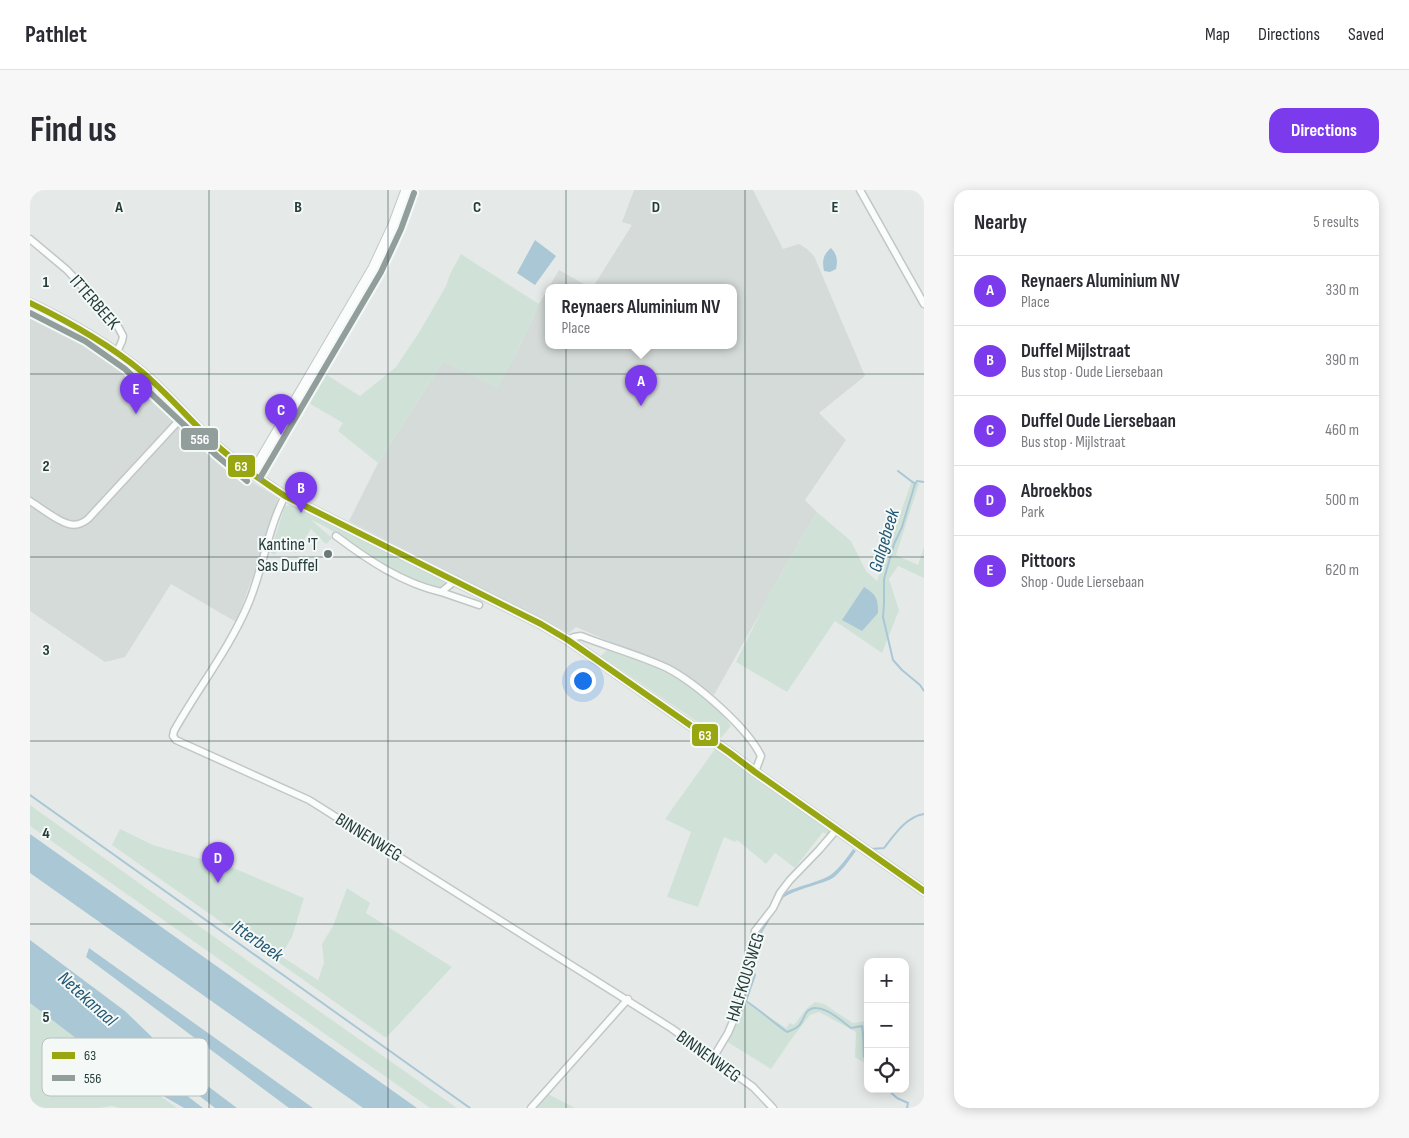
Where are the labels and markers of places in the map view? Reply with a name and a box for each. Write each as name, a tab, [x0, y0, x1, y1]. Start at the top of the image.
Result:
pin: A	[625, 365, 657, 406]
pin: E	[120, 373, 152, 414]
pin: C	[265, 394, 297, 435]
pin: B	[285, 472, 317, 513]
place label: Kantine 'T Sas Duffel	[257, 534, 318, 576]
marker: Kantine 'T Sas Duffel	[322, 548, 334, 560]
pin: D	[202, 842, 234, 883]

